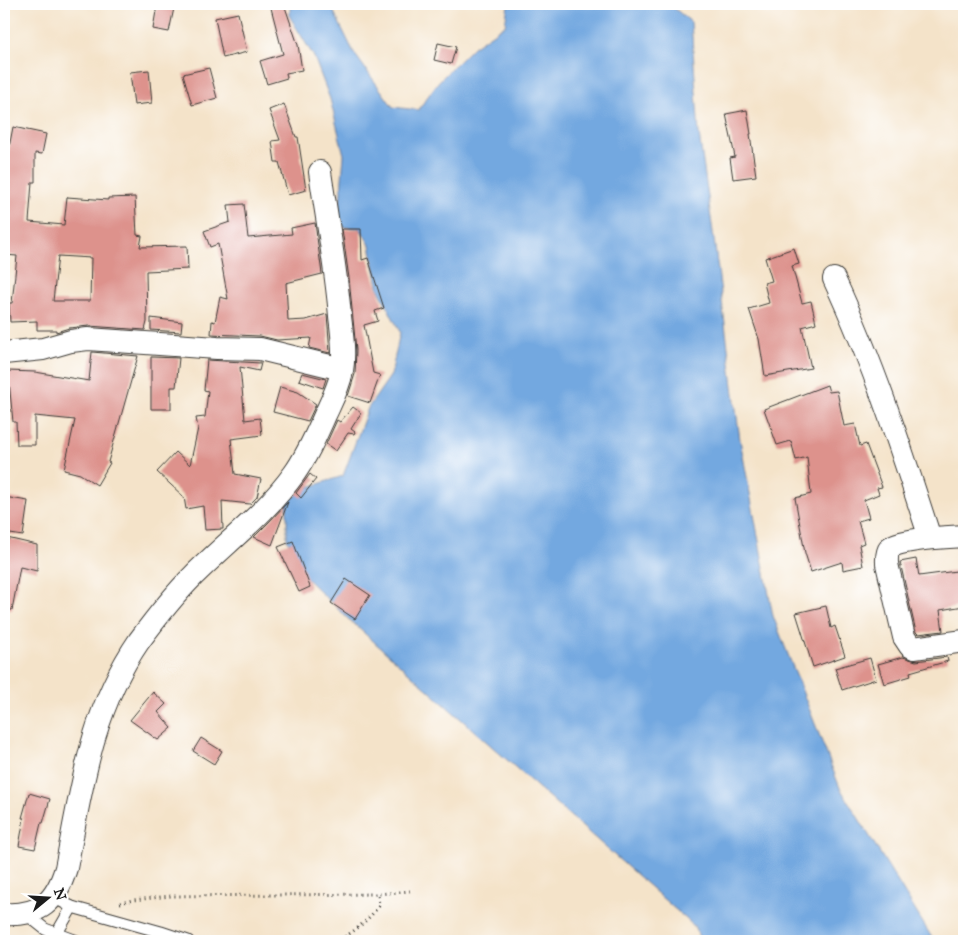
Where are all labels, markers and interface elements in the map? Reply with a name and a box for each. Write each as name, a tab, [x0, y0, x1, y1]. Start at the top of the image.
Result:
north arrow	[22, 872, 72, 922]
text: N	[50, 886, 70, 903]

